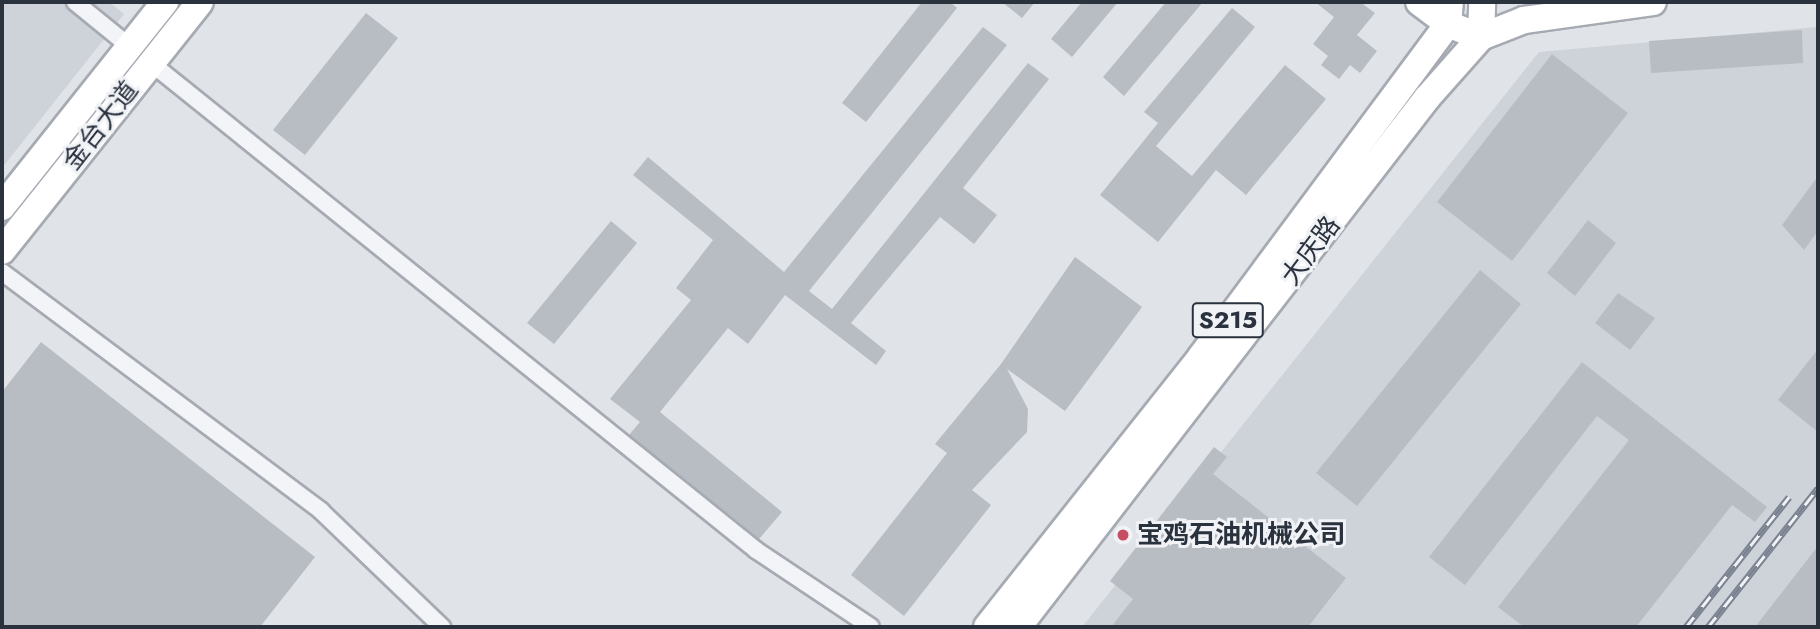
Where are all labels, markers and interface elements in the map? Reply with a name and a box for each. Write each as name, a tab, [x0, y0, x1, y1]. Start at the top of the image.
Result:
street label: 金台大道	[57, 75, 145, 177]
street label: 大庆路	[1275, 210, 1347, 292]
road number: S215	[1191, 300, 1265, 340]
place label: 宝鸡石油机械公司	[1137, 519, 1345, 551]
marker: 宝鸡石油机械公司	[1115, 527, 1131, 543]

